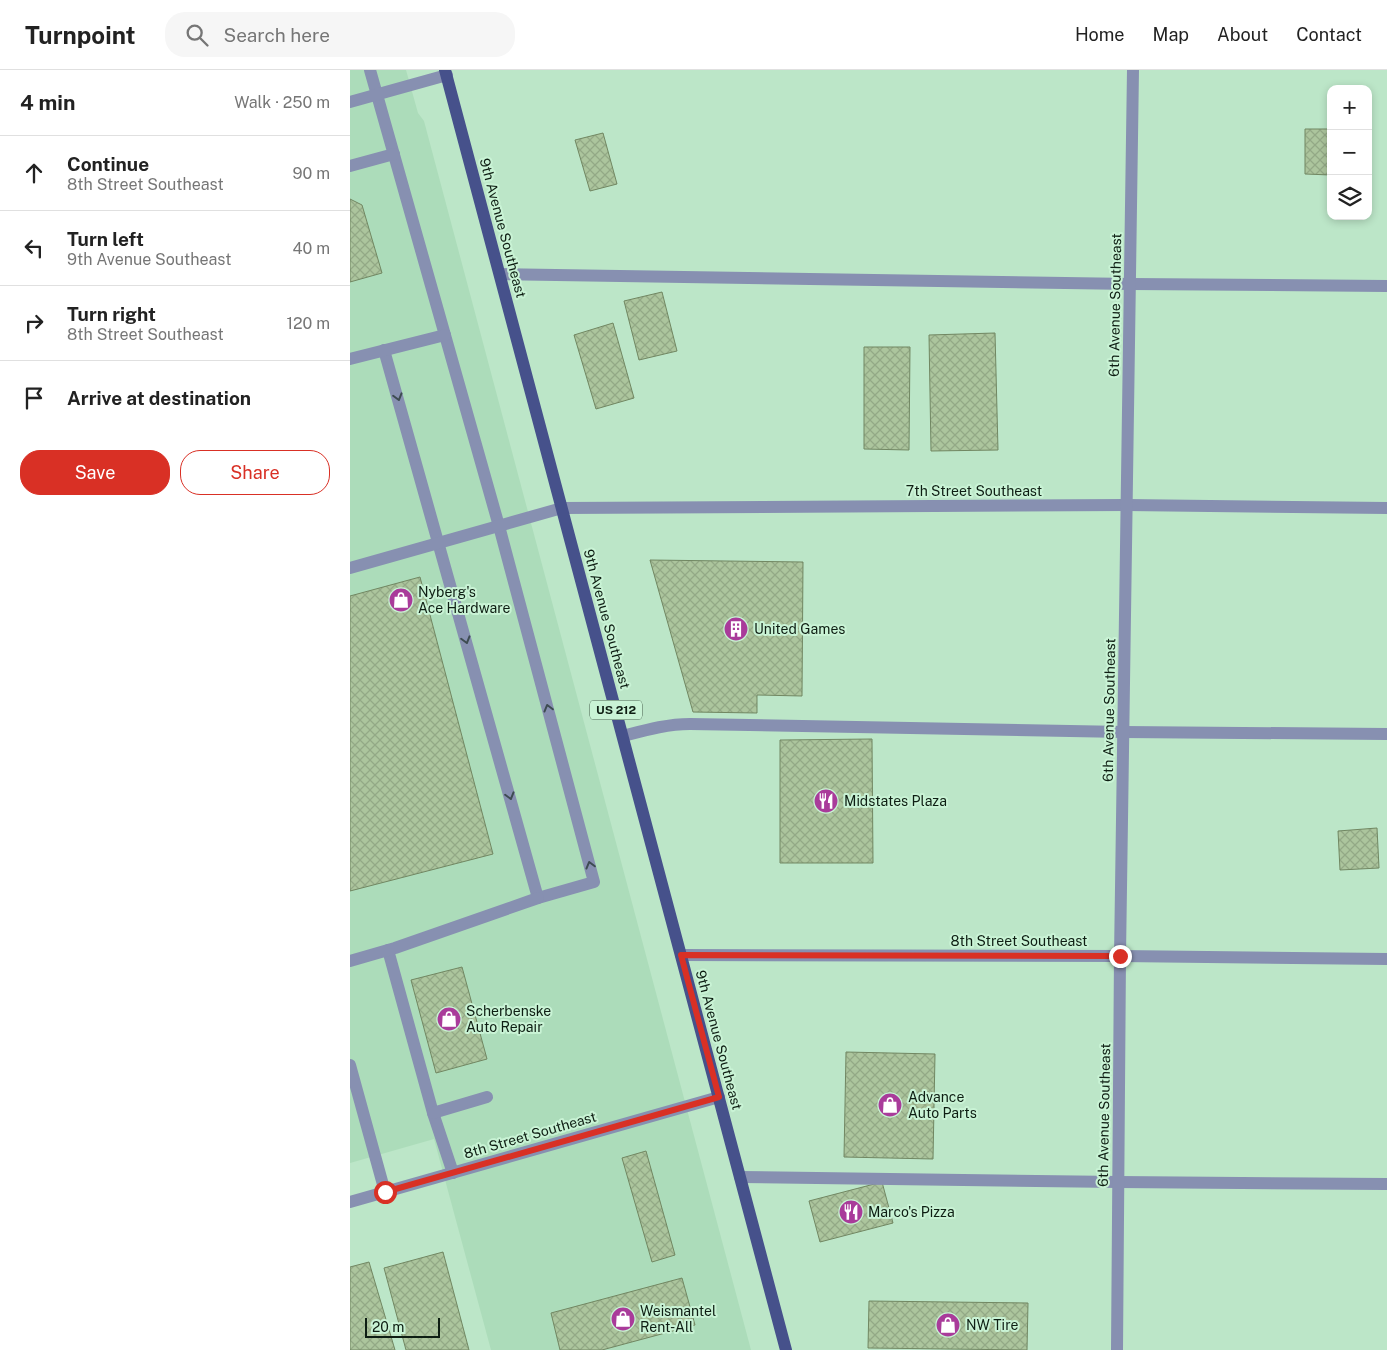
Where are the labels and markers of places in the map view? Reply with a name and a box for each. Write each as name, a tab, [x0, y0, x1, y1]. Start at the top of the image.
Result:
place label: Nyberg's Ace Hardware	[418, 584, 511, 616]
shop icon: Nyberg's Ace Hardware	[388, 587, 414, 613]
building icon: United Games	[723, 616, 749, 642]
place label: United Games	[754, 621, 845, 637]
restaurant icon: Midstates Plaza	[813, 788, 839, 814]
place label: Midstates Plaza	[844, 793, 947, 809]
place label: Scherbenske Auto Repair	[466, 1003, 551, 1035]
shop icon: Scherbenske Auto Repair	[436, 1006, 462, 1032]
place label: Advance Auto Parts	[908, 1089, 977, 1121]
shop icon: Advance Auto Parts	[877, 1092, 903, 1118]
restaurant icon: Marco's Pizza	[838, 1199, 864, 1225]
place label: Marco's Pizza	[868, 1204, 955, 1220]
place label: Weismantel Rent-All	[640, 1303, 716, 1335]
shop icon: Weismantel Rent-All	[610, 1306, 636, 1332]
shop icon: NW Tire	[935, 1312, 961, 1338]
place label: NW Tire	[966, 1317, 1019, 1333]

